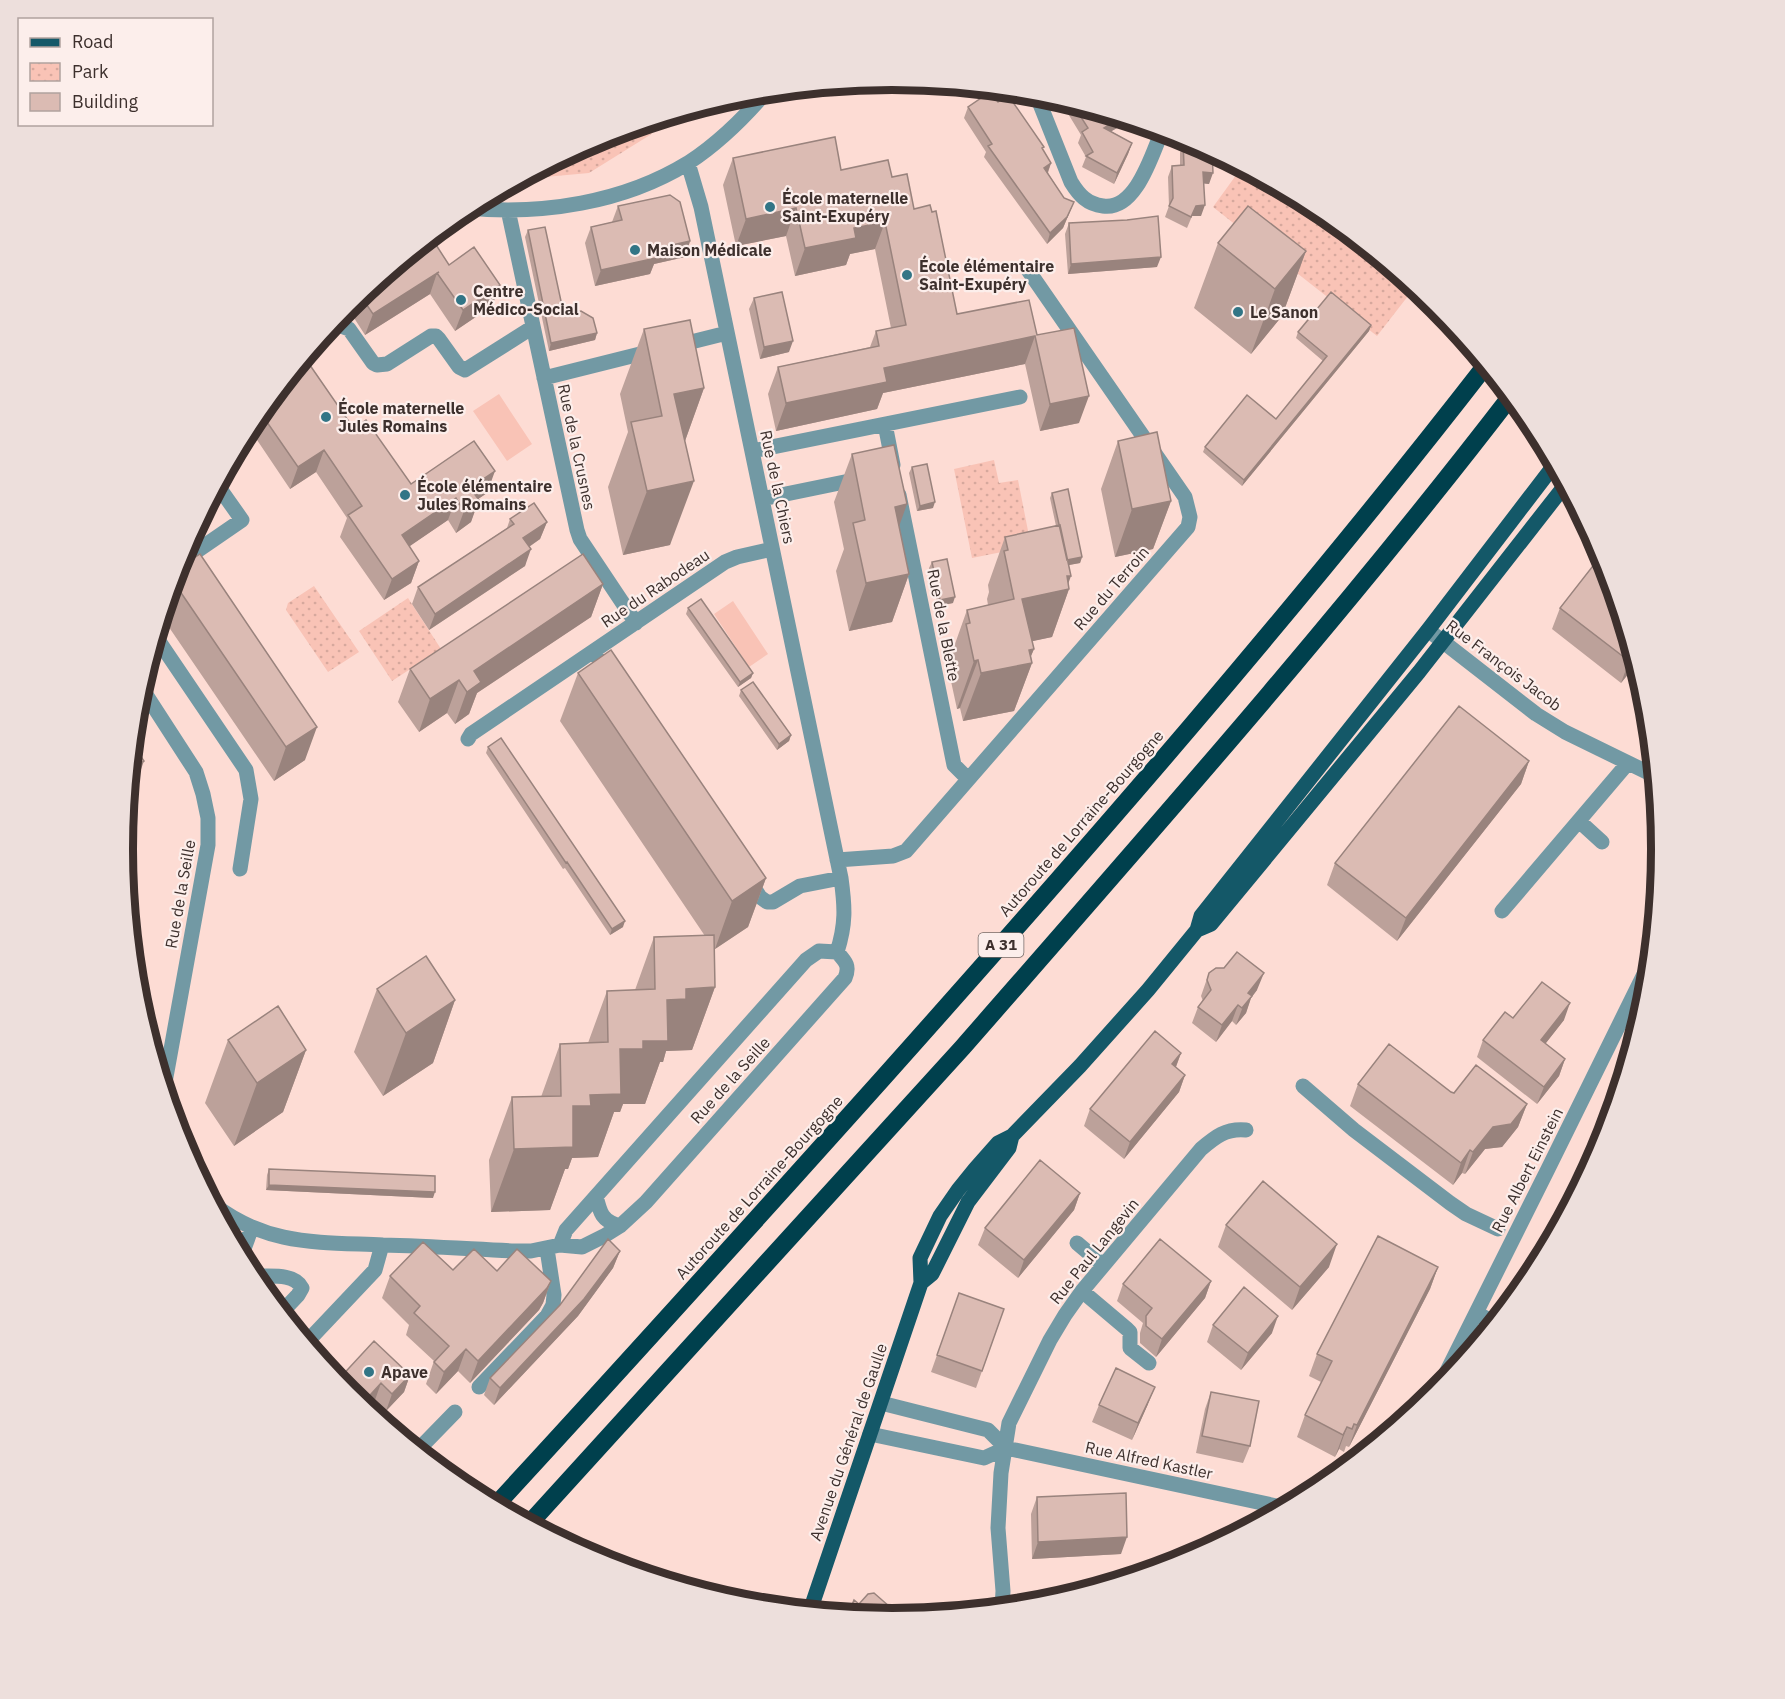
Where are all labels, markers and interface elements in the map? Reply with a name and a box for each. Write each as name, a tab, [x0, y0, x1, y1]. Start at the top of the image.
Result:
legend	[18, 18, 213, 126]
text: Road	[72, 30, 113, 53]
text: Park	[72, 60, 109, 83]
text: Building	[72, 90, 139, 113]
place label: École maternelle Saint-Exupéry	[782, 187, 908, 226]
marker: École maternelle Saint-Exupéry	[763, 200, 777, 214]
place label: Maison Médicale	[647, 240, 772, 260]
marker: Maison Médicale	[628, 243, 642, 257]
place label: École élémentaire Saint-Exupéry	[919, 255, 1054, 294]
marker: École élémentaire Saint-Exupéry	[900, 268, 914, 282]
place label: Centre Médico-Social	[473, 281, 579, 319]
marker: Centre Médico-Social	[454, 293, 468, 307]
place label: Le Sanon	[1250, 302, 1318, 322]
marker: Le Sanon	[1231, 305, 1245, 319]
street label: Rue de la Crusnes	[554, 382, 600, 512]
place label: École maternelle Jules Romains	[338, 397, 464, 436]
marker: École maternelle Jules Romains	[319, 410, 333, 424]
street label: Rue de la Chiers	[756, 428, 800, 546]
place label: École élémentaire Jules Romains	[417, 475, 552, 514]
marker: École élémentaire Jules Romains	[398, 488, 412, 502]
street label: Rue du Terroin	[1069, 542, 1153, 634]
street label: Rue du Rabodeau	[597, 544, 713, 632]
street label: Rue de la Blette	[923, 567, 965, 683]
street label: Rue François Jacob	[1442, 615, 1566, 715]
street label: Autoroute de Lorraine-Bourgogne	[994, 725, 1168, 920]
street label: Rue de la Seille	[161, 838, 199, 950]
road number: A 31	[978, 933, 1024, 957]
street label: Rue de la Seille	[686, 1032, 774, 1128]
street label: Autoroute de Lorraine-Bourgogne	[671, 1091, 847, 1283]
street label: Rue Albert Einstein	[1487, 1104, 1567, 1236]
street label: Rue Paul Langevin	[1045, 1194, 1143, 1308]
street label: Avenue du Général de Gaulle	[805, 1340, 891, 1543]
place label: Apave	[381, 1362, 428, 1382]
marker: Apave	[362, 1365, 376, 1379]
street label: Rue Alfred Kastler	[1083, 1437, 1215, 1483]

